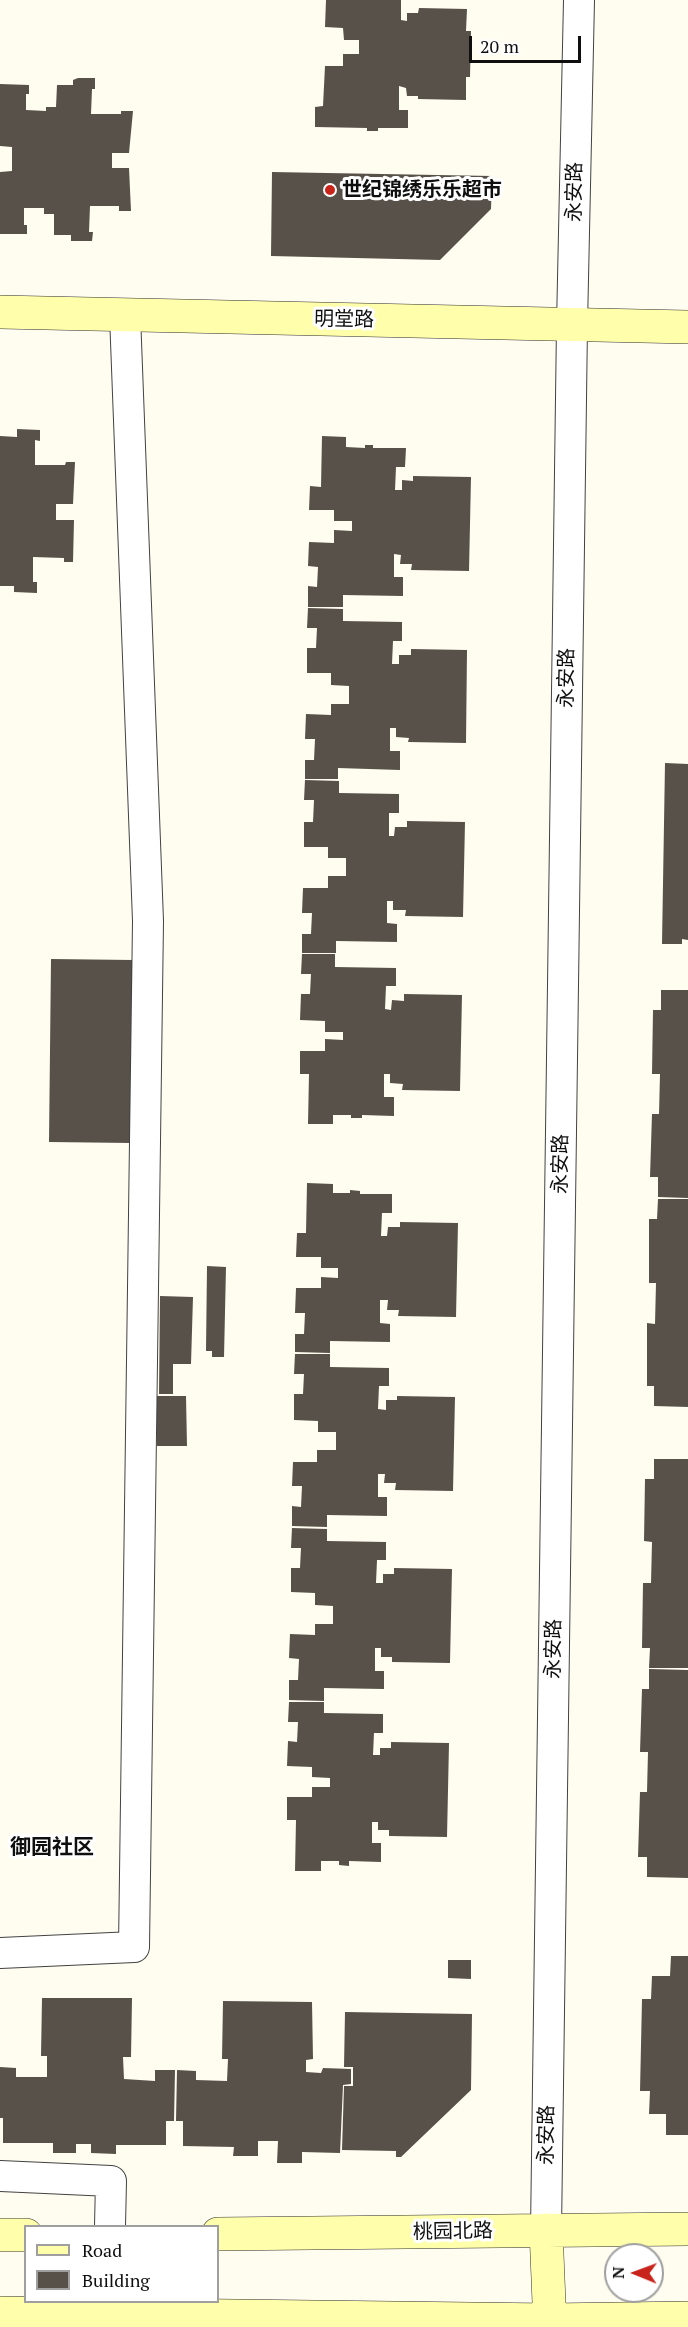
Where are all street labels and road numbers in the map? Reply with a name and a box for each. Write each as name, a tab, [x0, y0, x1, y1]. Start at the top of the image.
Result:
street label: 永安路	[562, 162, 588, 222]
street label: 明堂路	[314, 307, 374, 333]
street label: 永安路	[554, 648, 580, 708]
street label: 永安路	[548, 1134, 574, 1194]
street label: 永安路	[541, 1619, 567, 1679]
street label: 永安路	[534, 2105, 560, 2165]
street label: 桃园北路	[413, 2219, 493, 2245]

